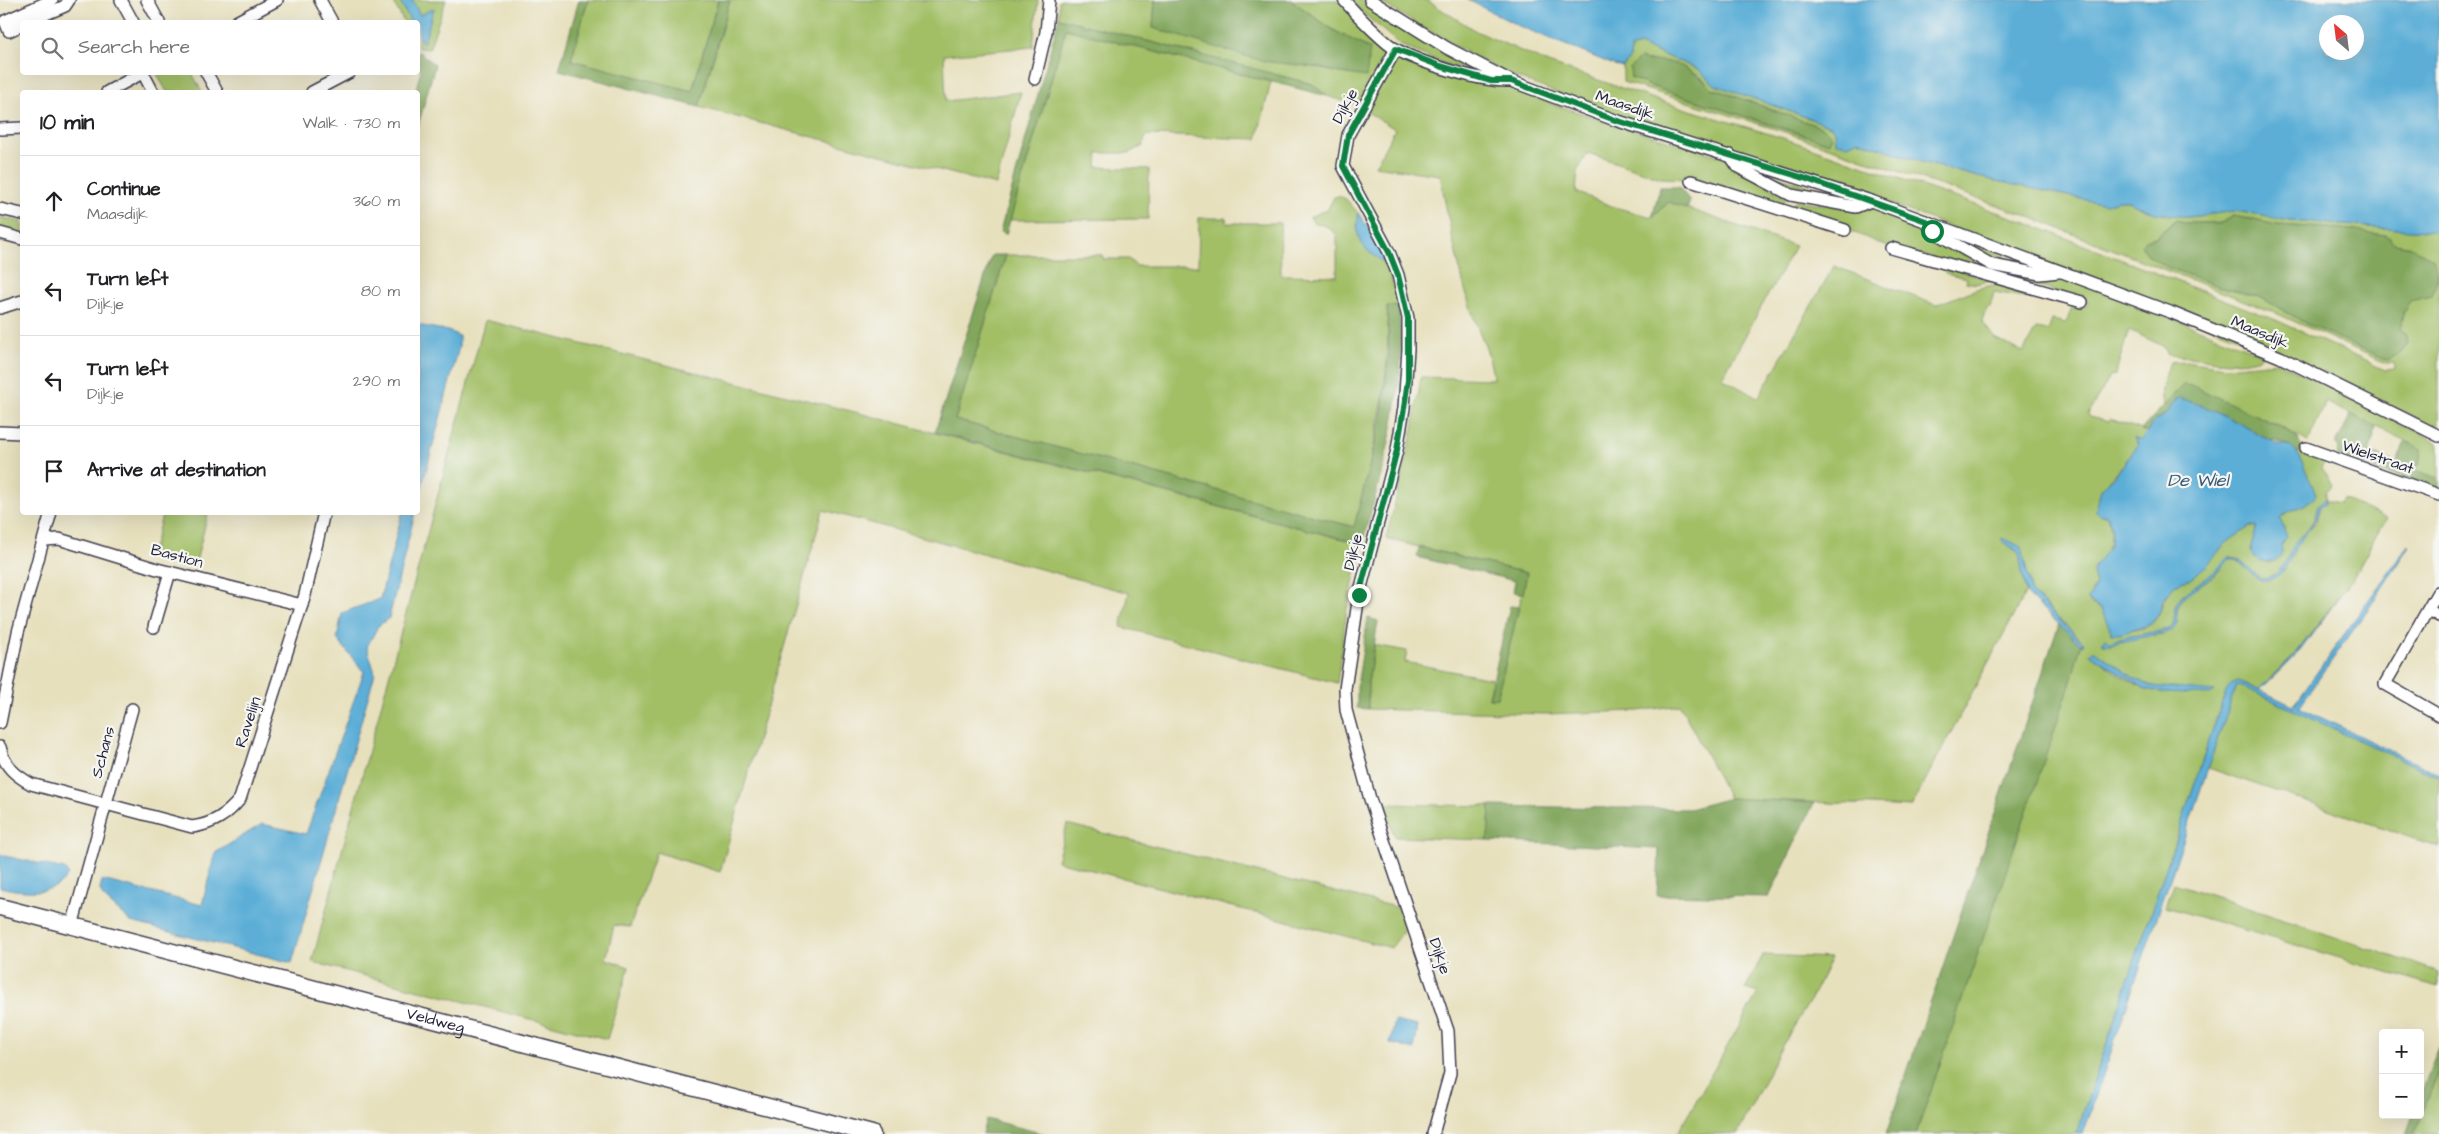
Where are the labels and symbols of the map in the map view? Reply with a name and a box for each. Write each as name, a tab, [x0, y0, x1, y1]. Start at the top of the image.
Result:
north arrow	[2319, 15, 2364, 60]
street label: Dijkje	[1327, 84, 1364, 127]
street label: Maasdijk	[1593, 85, 1658, 125]
route start	[1921, 220, 1944, 243]
street label: Maasdijk	[2228, 310, 2292, 354]
street label: Wielstraat	[2339, 434, 2417, 480]
water label: De Wiel	[2168, 468, 2231, 493]
street label: Dijkje	[1338, 531, 1368, 573]
street label: Bastion	[148, 538, 206, 574]
route end	[1348, 584, 1371, 607]
street label: Ravelijn	[229, 694, 267, 750]
street label: Schans	[86, 724, 120, 780]
street label: Dijkje	[1424, 935, 1457, 977]
street label: Veldweg	[404, 1002, 467, 1039]

